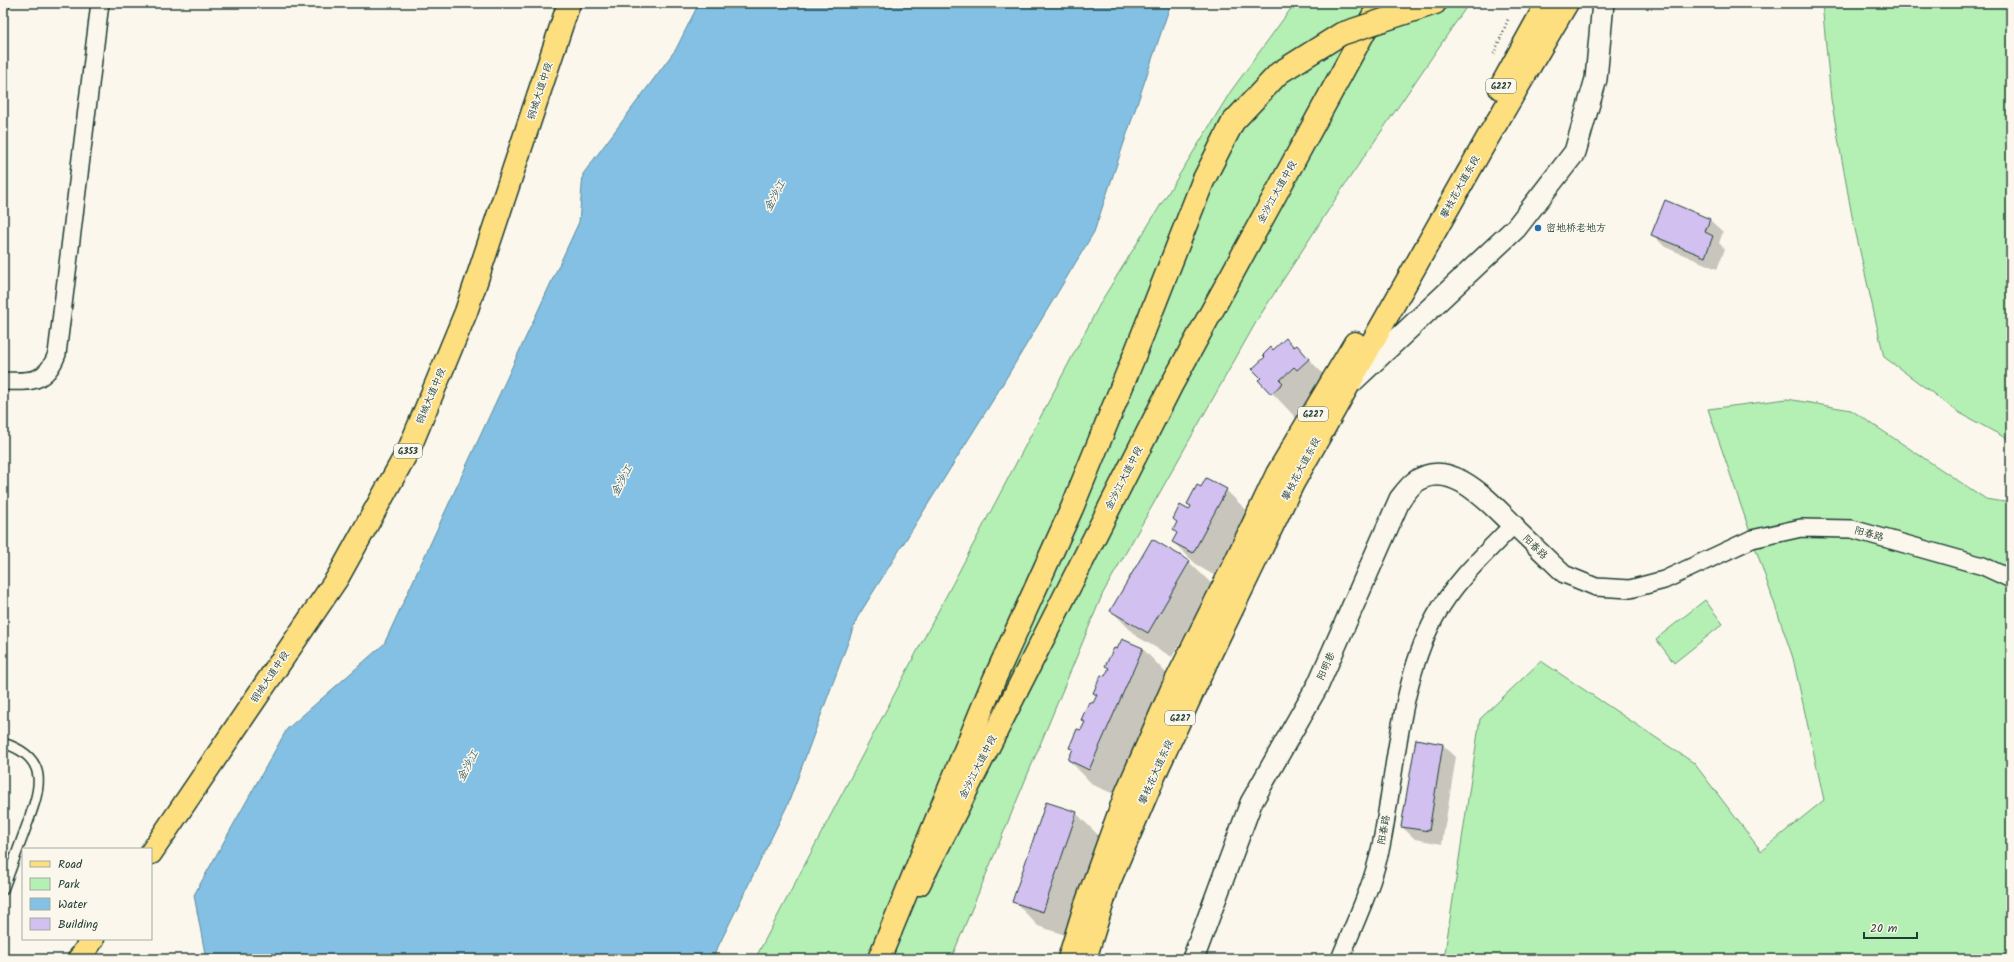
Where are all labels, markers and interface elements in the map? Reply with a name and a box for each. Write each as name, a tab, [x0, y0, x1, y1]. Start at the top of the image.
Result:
street label: 钢城大道中段	[523, 60, 557, 122]
road number: G227	[1486, 79, 1516, 93]
street label: 攀枝花大道东段	[1436, 153, 1484, 221]
street label: 金沙江大道中段	[1253, 158, 1301, 226]
water label: 金沙江	[759, 176, 791, 215]
place label: 密地桥老地方	[1546, 220, 1606, 236]
marker: 密地桥老地方	[1533, 223, 1543, 233]
street label: 钢城大道中段	[412, 365, 450, 427]
road number: G227	[1298, 407, 1328, 421]
street label: 攀枝花大道东段	[1278, 434, 1324, 504]
street label: 金沙江大道中段	[1101, 443, 1147, 513]
road number: G353	[394, 444, 422, 458]
water label: 金沙江	[606, 461, 638, 500]
street label: 阳春路	[1852, 522, 1886, 546]
street label: 阳春路	[1519, 531, 1551, 563]
street label: 钢城大道中段	[247, 648, 293, 706]
street label: 阳明巷	[1313, 648, 1340, 683]
road number: G227	[1165, 711, 1195, 725]
street label: 金沙江大道中段	[955, 732, 1001, 802]
street label: 攀枝花大道东段	[1134, 737, 1178, 807]
water label: 金沙江	[452, 746, 484, 785]
street label: 阳春路	[1374, 814, 1394, 846]
legend	[22, 848, 152, 940]
text: Road	[58, 855, 83, 874]
text: Park	[58, 875, 80, 894]
text: Water	[58, 895, 88, 914]
scale bar	[1864, 914, 1917, 940]
text: Building	[58, 915, 98, 934]
text: 20 m	[1870, 919, 1898, 938]

